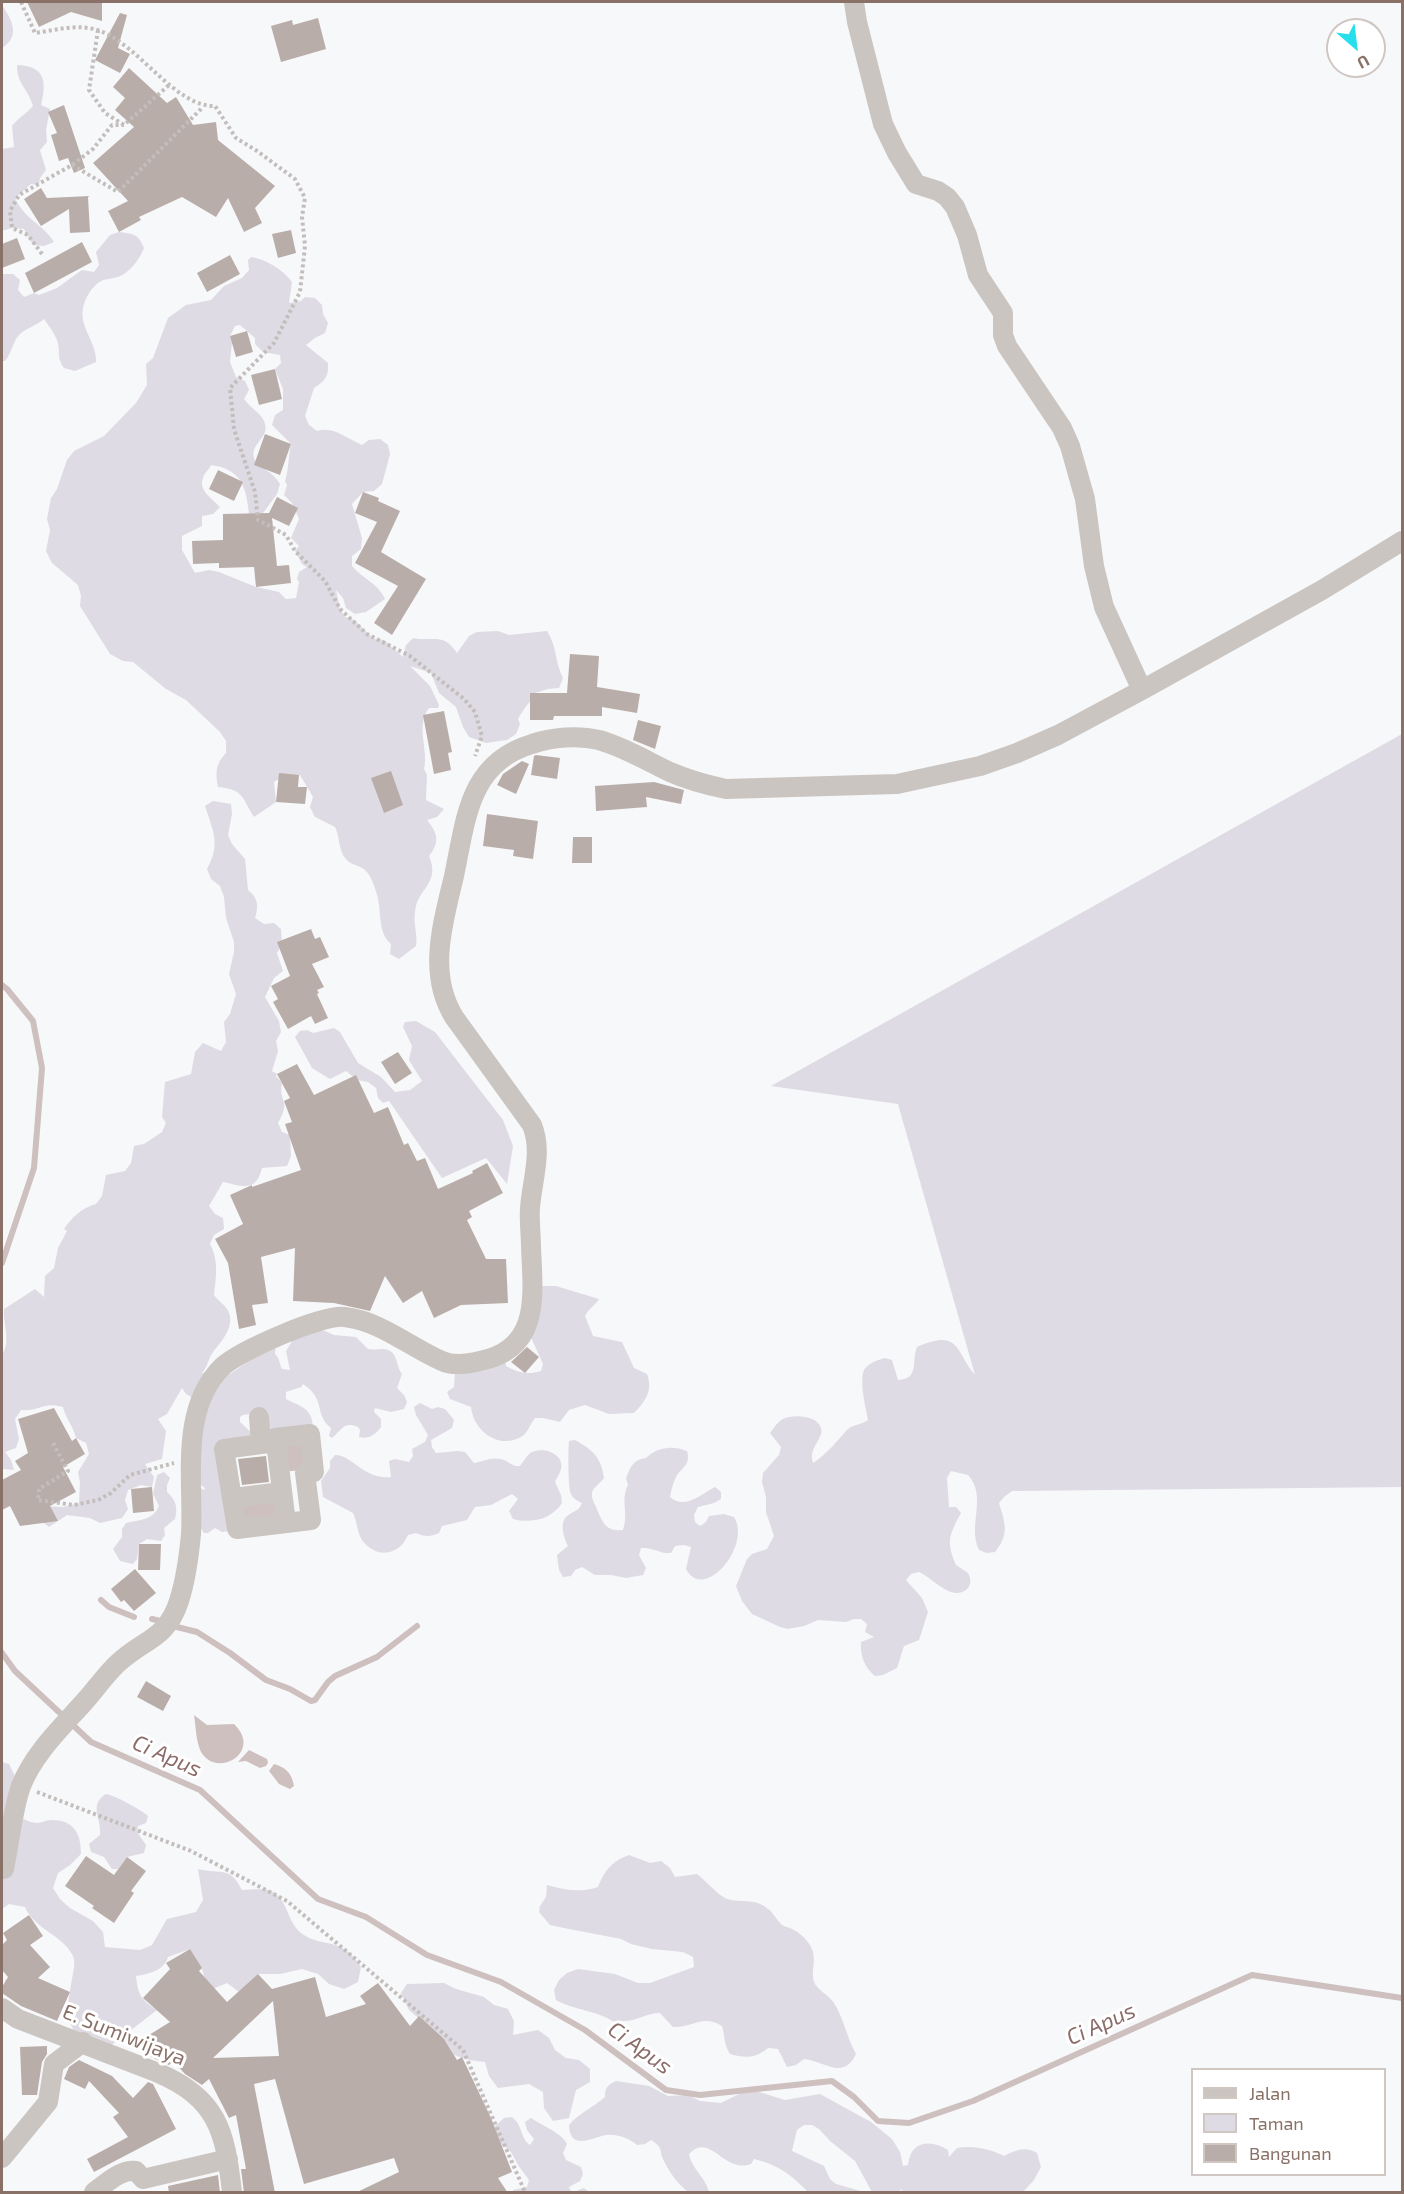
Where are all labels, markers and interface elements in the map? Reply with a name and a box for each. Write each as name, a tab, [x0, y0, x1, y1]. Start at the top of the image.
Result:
north arrow	[1326, 18, 1386, 78]
text: U	[1354, 52, 1373, 74]
water label: Ci Apus	[128, 1729, 206, 1783]
water label: Ci Apus	[1062, 1997, 1140, 2051]
street label: E. Sumiwijaya	[59, 1999, 189, 2071]
water label: Ci Apus	[603, 2016, 677, 2080]
legend	[1191, 2068, 1386, 2176]
text: Jalan	[1249, 2082, 1291, 2104]
text: Taman	[1249, 2112, 1304, 2134]
text: Bangunan	[1249, 2142, 1332, 2164]

